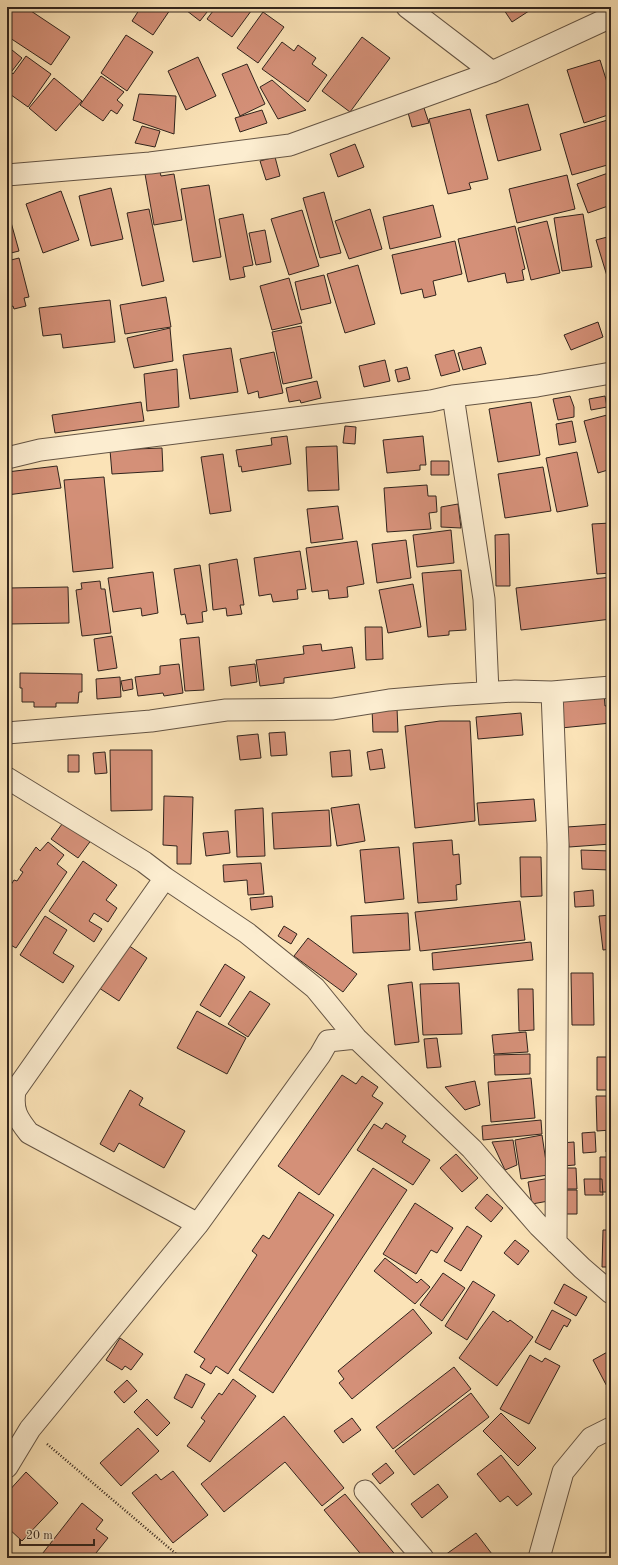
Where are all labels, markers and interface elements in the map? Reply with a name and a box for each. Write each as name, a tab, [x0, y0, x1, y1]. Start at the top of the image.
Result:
scale bar	[20, 1521, 94, 1547]
text: 20 m	[26, 1530, 53, 1542]

